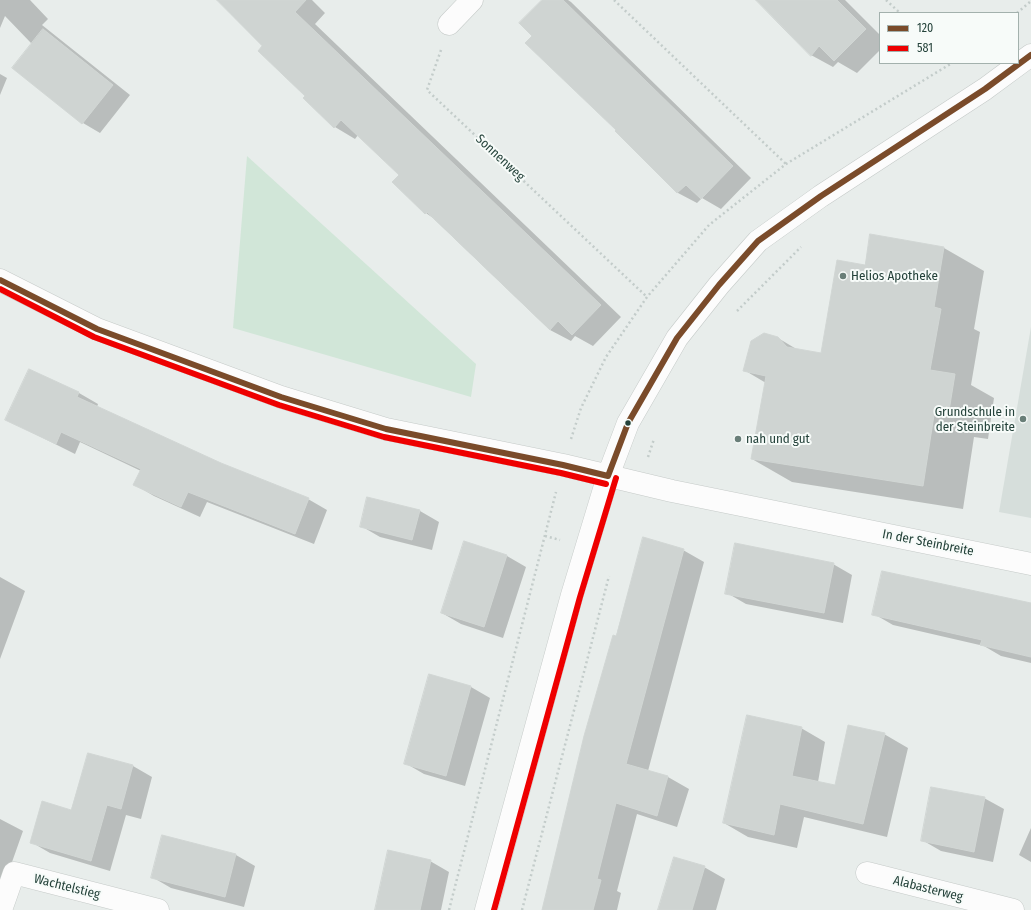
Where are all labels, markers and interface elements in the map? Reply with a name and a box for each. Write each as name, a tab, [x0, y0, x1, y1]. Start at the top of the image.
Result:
legend	[879, 12, 1019, 64]
text: 120	[917, 21, 933, 35]
text: 581	[917, 41, 933, 55]
street label: Sonnenweg	[472, 131, 528, 185]
place label: Helios Apotheke	[851, 268, 938, 284]
marker: Helios Apotheke	[838, 271, 848, 281]
place label: Grundschule in der Steinbreite	[935, 404, 1015, 435]
marker: Grundschule in der Steinbreite	[1018, 414, 1028, 424]
unlabelled marker	[623, 418, 633, 428]
place label: nah und gut	[746, 431, 810, 447]
marker: nah und gut	[733, 434, 743, 444]
street label: In der Steinbreite	[881, 527, 975, 559]
street label: Wachtelstieg	[32, 871, 102, 903]
street label: Alabasterweg	[892, 873, 964, 905]

